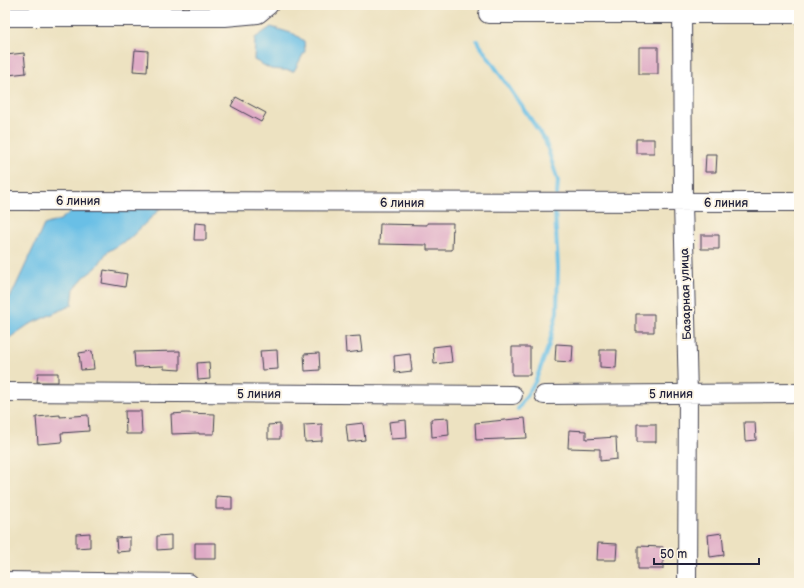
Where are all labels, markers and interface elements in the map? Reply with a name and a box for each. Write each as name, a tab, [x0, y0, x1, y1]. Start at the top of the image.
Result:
street label: 6 линия	[56, 194, 100, 209]
street label: 6 линия	[380, 196, 424, 211]
street label: 6 линия	[704, 196, 748, 211]
street label: Базарная улица	[677, 248, 695, 340]
street label: 5 линия	[237, 387, 281, 402]
street label: 5 линия	[649, 387, 693, 402]
scale bar	[654, 540, 759, 566]
text: 50 m	[660, 547, 687, 562]

